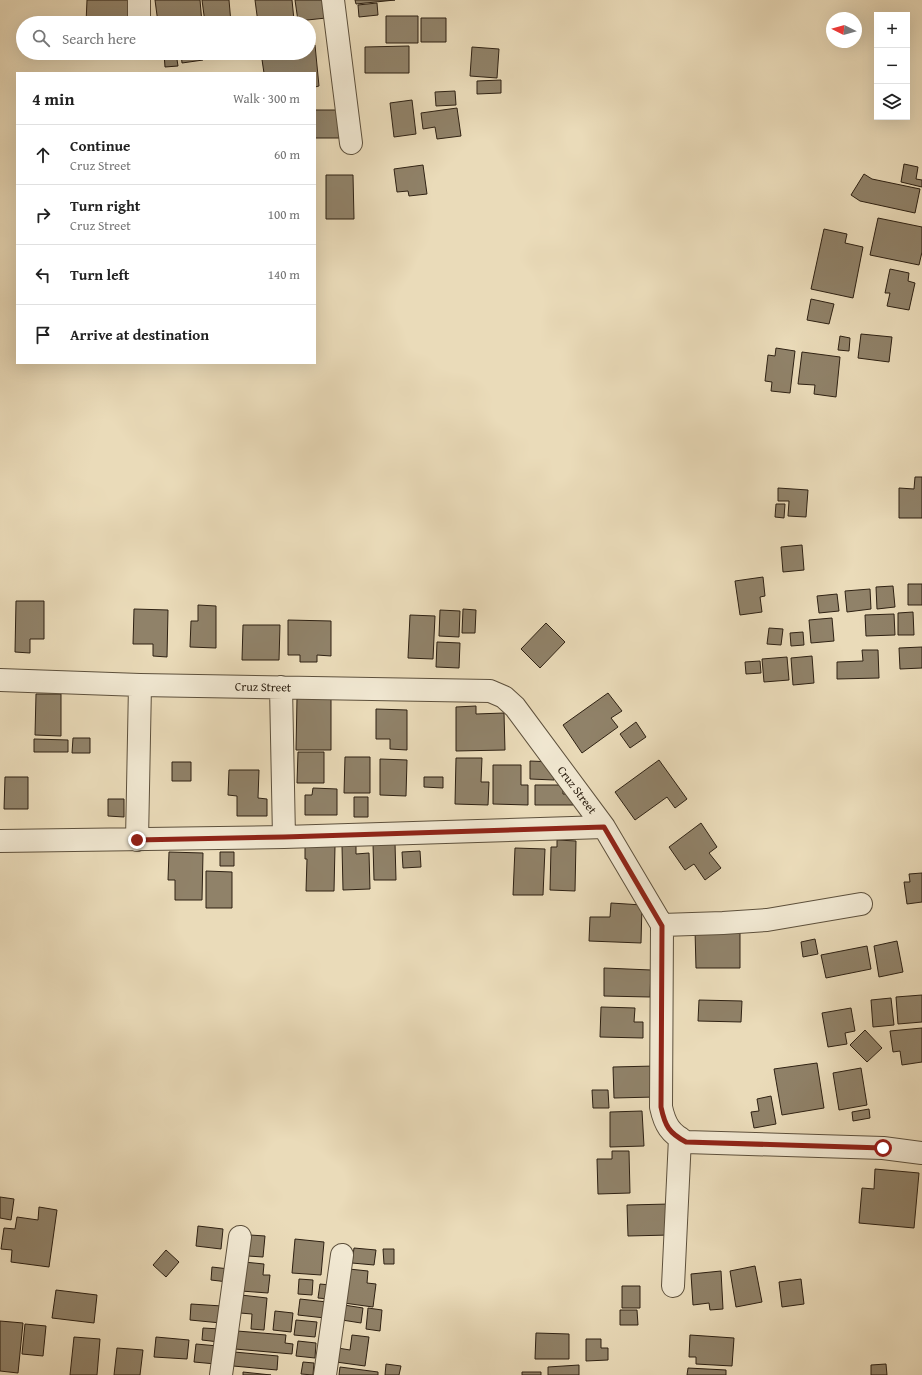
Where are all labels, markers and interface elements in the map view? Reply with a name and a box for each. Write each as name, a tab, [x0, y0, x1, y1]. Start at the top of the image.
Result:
north arrow	[826, 12, 862, 48]
map controls	[874, 12, 910, 120]
button: +	[874, 12, 910, 48]
search box	[16, 16, 316, 60]
icon: search	[30, 27, 52, 49]
text: Search here	[62, 28, 136, 49]
button: −	[874, 48, 910, 84]
button: layers	[874, 84, 910, 120]
text: 4 min	[32, 86, 74, 111]
text: Walk · 300 m	[233, 89, 300, 108]
text: Continue	[70, 135, 131, 156]
icon: ahead	[32, 144, 54, 166]
text: 60 m	[274, 145, 300, 164]
text: Cruz Street	[70, 156, 131, 175]
text: Turn right	[70, 195, 141, 216]
icon: right	[32, 204, 54, 226]
text: 100 m	[268, 205, 300, 224]
text: Cruz Street	[70, 216, 131, 235]
icon: left	[32, 264, 54, 286]
text: Turn left	[70, 264, 129, 285]
text: 140 m	[268, 265, 300, 284]
icon: arrive	[32, 324, 54, 346]
text: Arrive at destination	[70, 324, 209, 345]
street label: Cruz Street	[235, 678, 292, 696]
street label: Cruz Street	[554, 762, 602, 818]
route end	[128, 831, 146, 849]
route start	[874, 1139, 892, 1157]

